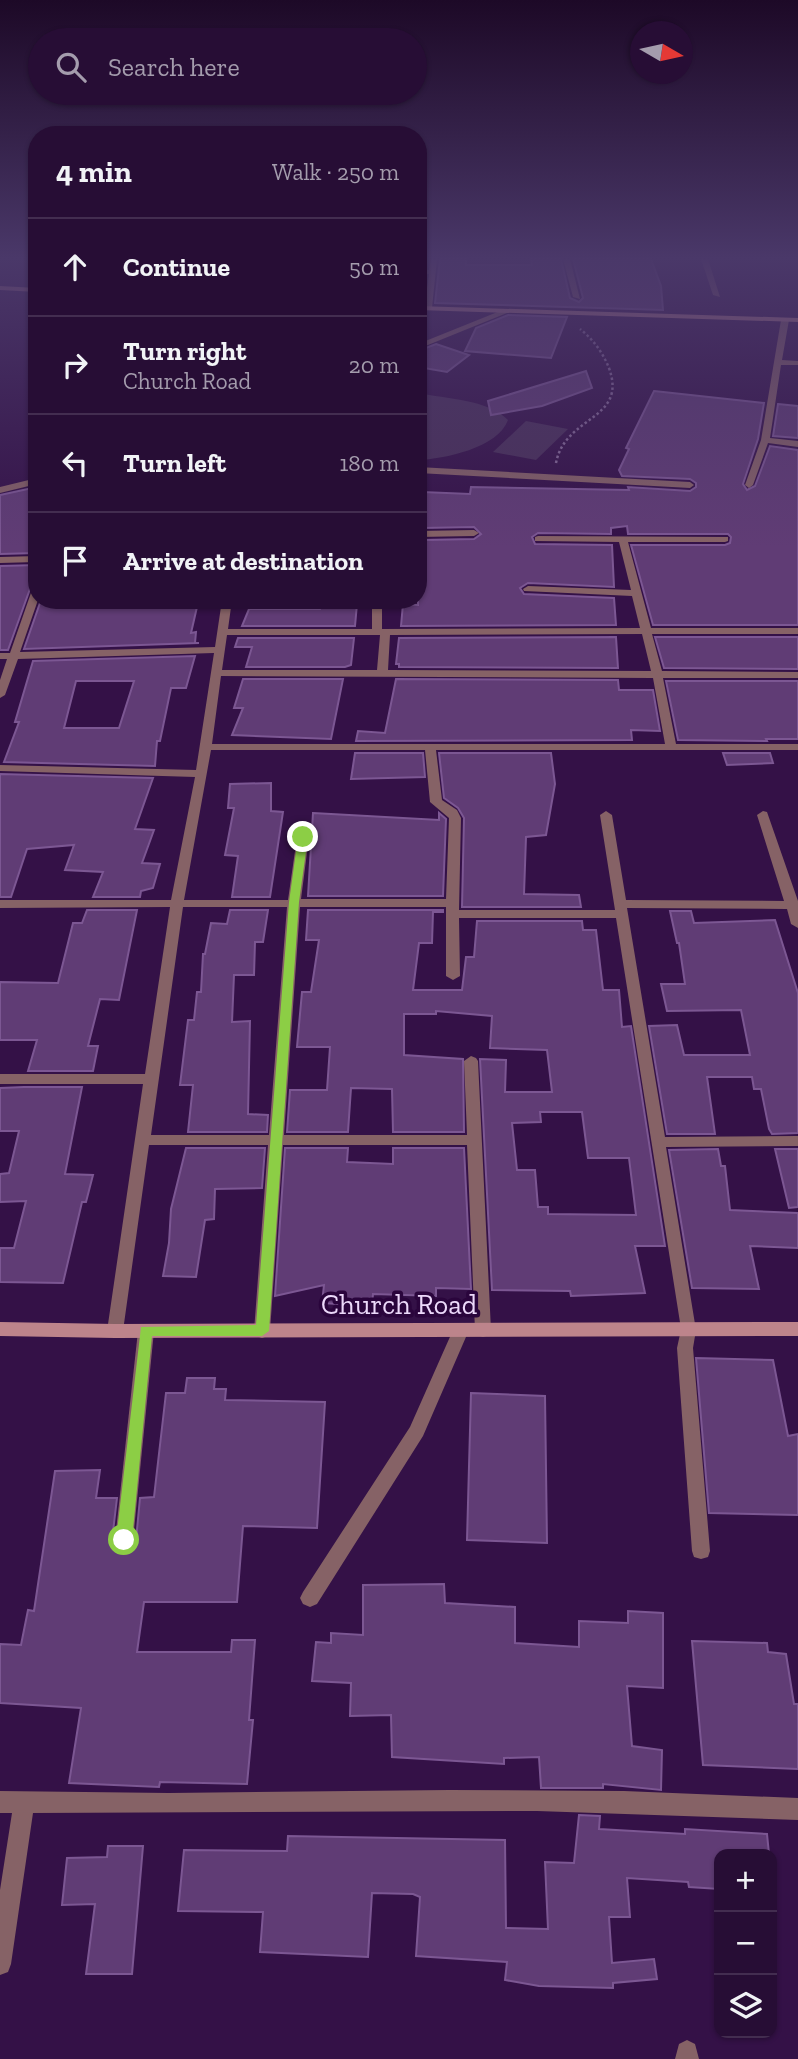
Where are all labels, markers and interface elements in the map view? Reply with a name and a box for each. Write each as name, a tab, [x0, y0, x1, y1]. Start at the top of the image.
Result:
north arrow	[630, 21, 693, 84]
search box	[28, 28, 427, 105]
icon: search	[52, 48, 90, 86]
text: Search here	[108, 51, 240, 83]
text: 4 min	[56, 154, 132, 190]
text: Walk · 250 m	[272, 158, 399, 186]
icon: ahead	[56, 248, 94, 286]
text: Continue	[123, 251, 230, 283]
text: 50 m	[349, 253, 399, 281]
text: Turn right	[123, 335, 246, 367]
icon: right	[56, 346, 94, 384]
text: 20 m	[349, 351, 399, 379]
text: Church Road	[123, 367, 251, 395]
icon: left	[56, 444, 94, 482]
text: Turn left	[123, 447, 226, 479]
text: 180 m	[339, 449, 399, 477]
icon: arrive	[56, 542, 94, 580]
text: Arrive at destination	[123, 545, 363, 577]
route end	[287, 821, 318, 852]
street label: Church Road	[321, 1288, 477, 1321]
route start	[108, 1524, 139, 1555]
map controls	[714, 1849, 777, 2038]
button: +	[714, 1849, 777, 1912]
button: −	[714, 1912, 777, 1975]
button: layers	[714, 1975, 777, 2038]

